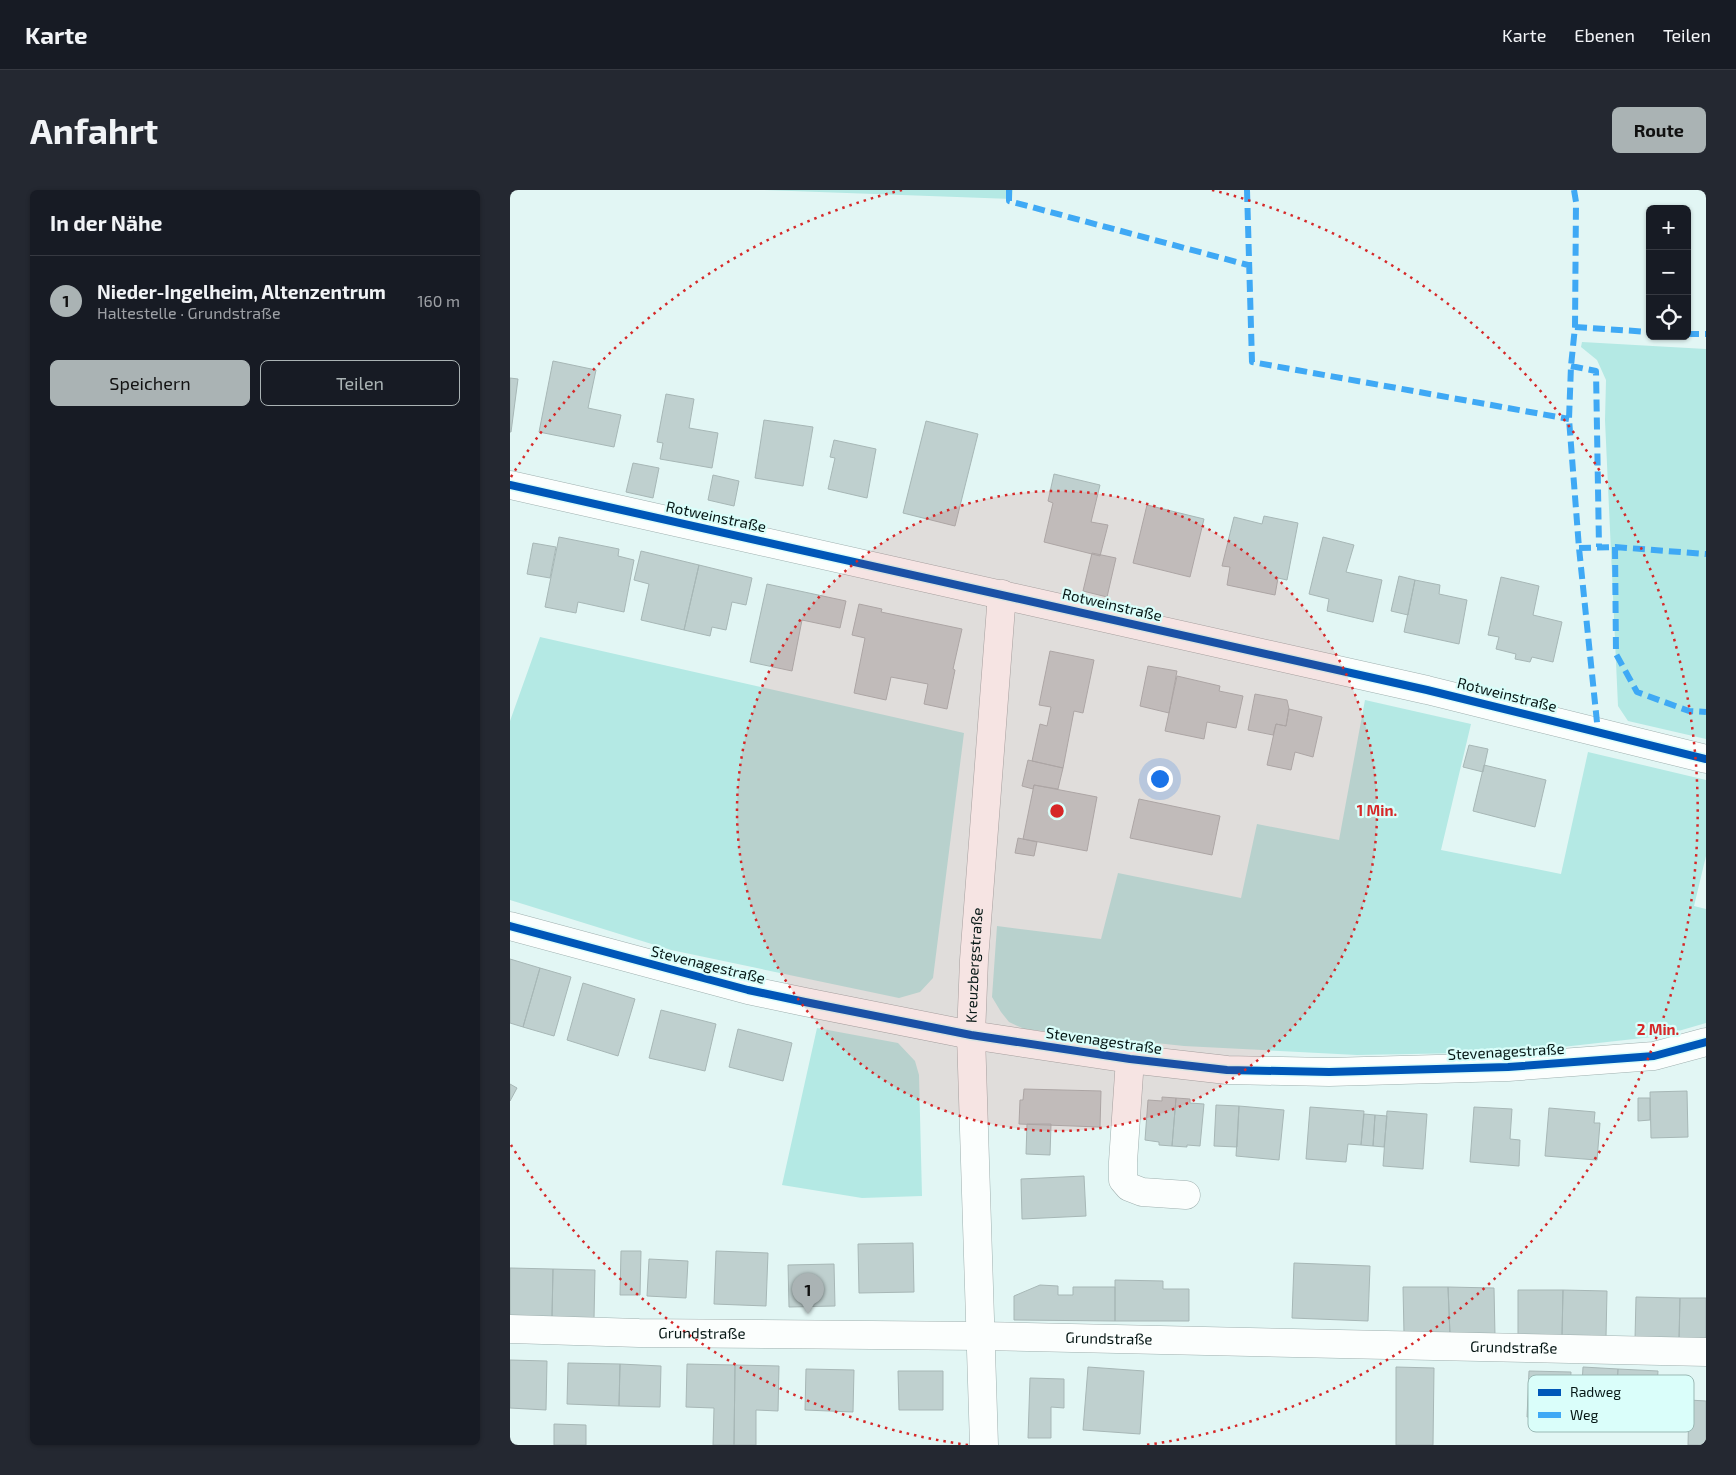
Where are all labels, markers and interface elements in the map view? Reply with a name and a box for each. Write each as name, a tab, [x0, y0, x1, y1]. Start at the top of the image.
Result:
text: Karte	[25, 20, 88, 49]
text: Karte	[1502, 24, 1546, 46]
text: Ebenen	[1574, 24, 1635, 46]
text: Teilen	[1663, 24, 1711, 46]
button: Route	[1612, 107, 1706, 153]
text: Anfahrt	[30, 109, 158, 151]
map controls	[1646, 205, 1691, 340]
button: +	[1646, 205, 1691, 250]
text: In der Nähe	[50, 210, 162, 235]
button: −	[1646, 250, 1691, 295]
text: Nieder-Ingelheim, Altenzentrum	[97, 280, 386, 303]
text: 1	[63, 291, 69, 310]
text: 160 m	[417, 291, 460, 310]
button: locate	[1646, 295, 1691, 340]
text: Haltestelle · Grundstraße	[97, 303, 281, 322]
button: Speichern	[50, 360, 250, 406]
button: Teilen	[260, 360, 460, 406]
street label: Rotweinstraße	[664, 497, 768, 535]
street label: Rotweinstraße	[1061, 584, 1164, 624]
street label: Rotweinstraße	[1456, 673, 1559, 715]
your location	[1147, 766, 1173, 792]
text: 1 Min.	[1357, 801, 1397, 819]
centre of rings	[1048, 802, 1066, 820]
street label: Kreuzbergstraße	[961, 907, 986, 1023]
street label: Stevenagestraße	[649, 941, 767, 987]
text: 2 Min.	[1637, 1020, 1679, 1038]
street label: Stevenagestraße	[1045, 1023, 1163, 1057]
street label: Stevenagestraße	[1447, 1039, 1565, 1063]
pin: 1	[792, 1273, 824, 1314]
street label: Grundstraße	[658, 1323, 746, 1342]
street label: Grundstraße	[1065, 1328, 1153, 1348]
street label: Grundstraße	[1470, 1337, 1558, 1357]
legend	[1528, 1375, 1694, 1432]
text: Radweg	[1570, 1383, 1621, 1400]
text: Weg	[1570, 1406, 1599, 1423]

